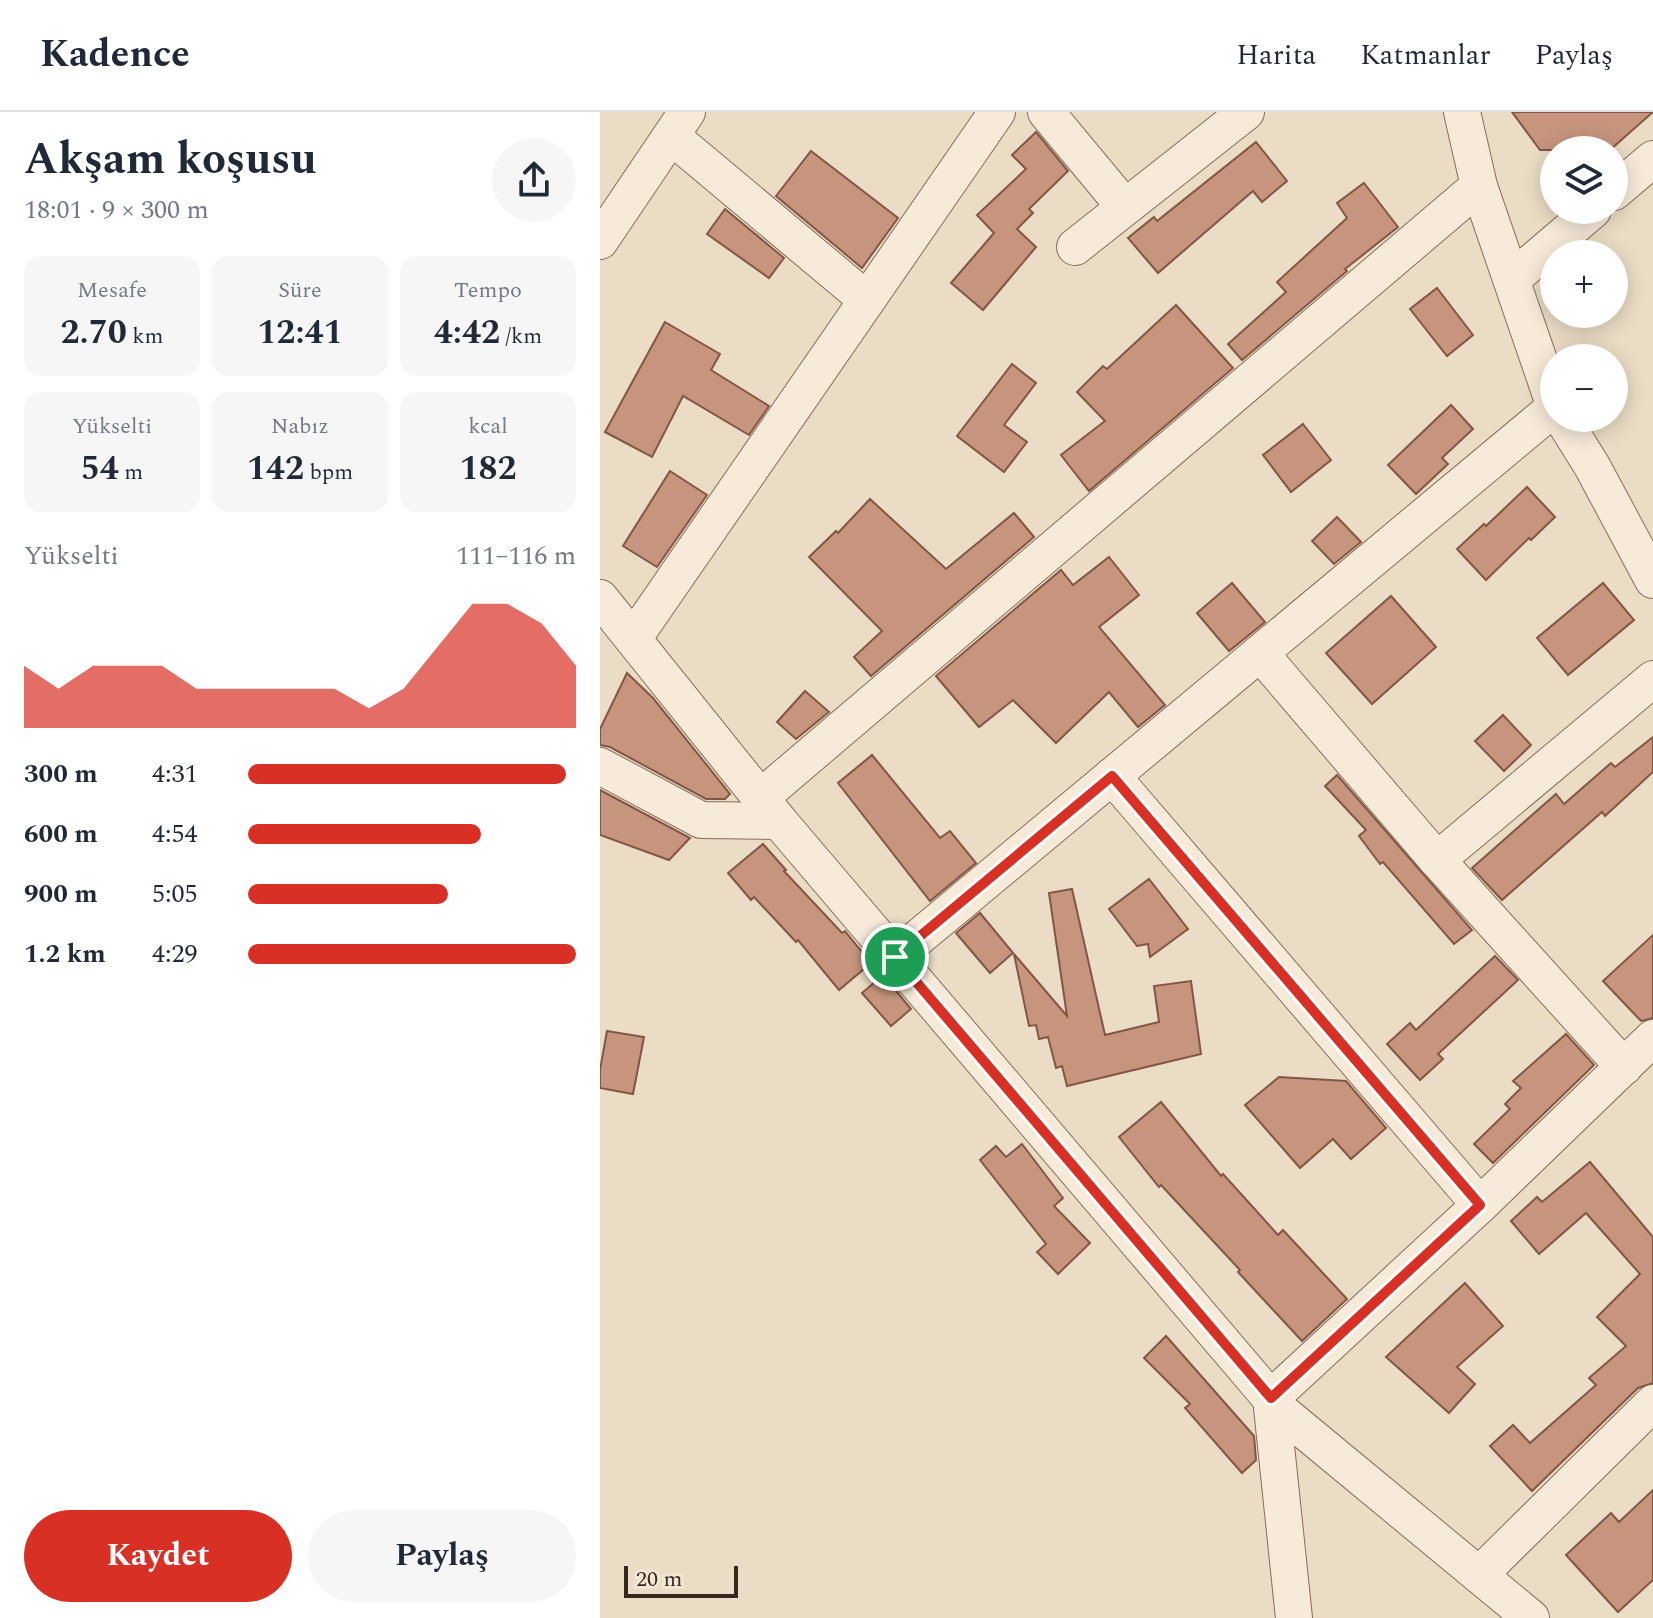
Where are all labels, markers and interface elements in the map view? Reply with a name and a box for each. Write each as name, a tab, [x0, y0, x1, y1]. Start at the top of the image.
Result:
text: Kadence	[40, 26, 190, 84]
text: Harita	[1236, 34, 1316, 77]
text: Katmanlar	[1360, 34, 1491, 77]
text: Paylaş	[1535, 34, 1613, 77]
text: Akşam koşusu	[24, 126, 316, 193]
map controls	[1540, 136, 1628, 432]
button: layers	[1540, 136, 1628, 224]
button: share	[492, 138, 576, 222]
text: 18:01 · 9 × 300 m	[24, 190, 209, 230]
button: +	[1540, 240, 1628, 328]
text: Mesafe	[77, 274, 147, 307]
text: Süre	[278, 274, 322, 307]
text: Tempo	[454, 274, 522, 307]
text: 2.70	[60, 307, 127, 359]
text: 12:41	[257, 307, 343, 359]
text: 4:42	[434, 307, 500, 359]
text: km	[127, 320, 164, 353]
text: /km	[500, 320, 542, 353]
button: −	[1540, 344, 1628, 432]
text: Yükselti	[72, 410, 152, 443]
text: Nabız	[271, 410, 329, 443]
text: kcal	[468, 410, 508, 443]
text: 54	[81, 443, 119, 495]
text: 142	[247, 443, 304, 495]
text: 182	[459, 443, 517, 495]
text: m	[119, 456, 143, 489]
text: bpm	[304, 456, 353, 489]
text: Yükselti	[24, 536, 119, 576]
text: 111–116 m	[456, 536, 576, 576]
text: 300 m	[24, 754, 98, 794]
text: 4:31	[152, 754, 198, 794]
text: 600 m	[24, 814, 98, 854]
text: 4:54	[152, 814, 198, 854]
text: 900 m	[24, 874, 98, 914]
text: 5:05	[152, 874, 198, 914]
pin	[861, 923, 929, 991]
text: 1.2 km	[24, 934, 106, 974]
text: 4:29	[152, 934, 198, 974]
icon: arrive	[873, 935, 917, 979]
button: Kaydet	[24, 1510, 292, 1602]
button: Paylaş	[308, 1510, 576, 1602]
scale bar	[624, 1562, 738, 1598]
text: 20 m	[636, 1563, 682, 1596]

